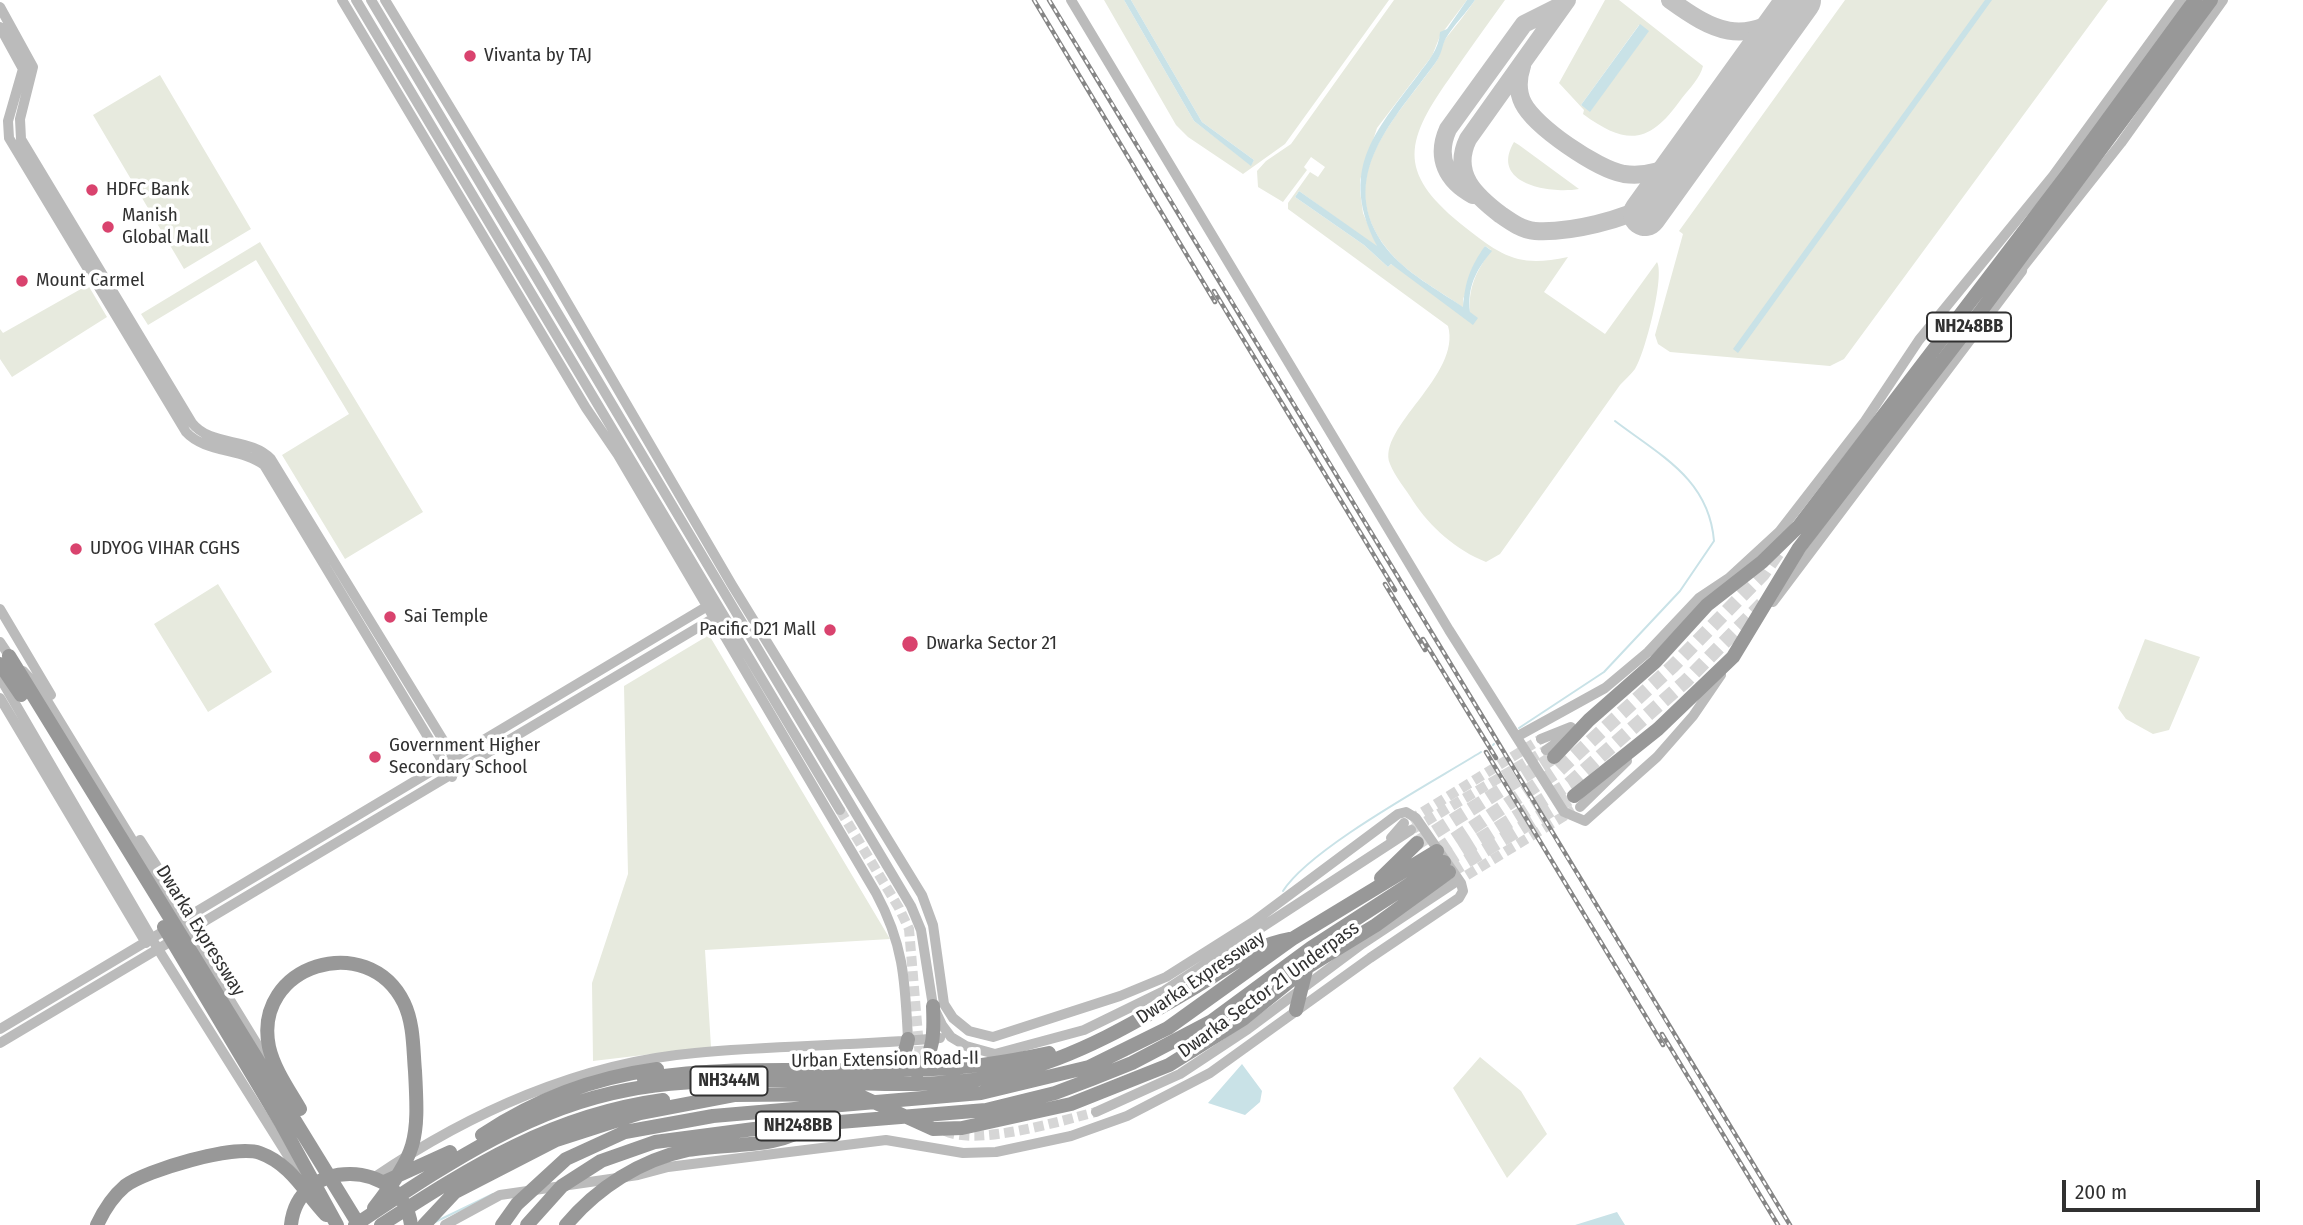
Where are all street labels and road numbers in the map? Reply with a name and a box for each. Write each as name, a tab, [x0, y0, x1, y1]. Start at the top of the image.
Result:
road number: NH248BB	[1927, 312, 2011, 342]
street label: Dwarka Expressway	[151, 861, 249, 1001]
street label: Dwarka Sector 21 Underpass	[1174, 917, 1364, 1063]
street label: Dwarka Expressway	[1132, 927, 1270, 1029]
street label: Urban Extension Road-II	[791, 1047, 979, 1073]
road number: NH344M	[690, 1066, 768, 1096]
road number: NH248BB	[756, 1112, 840, 1140]

